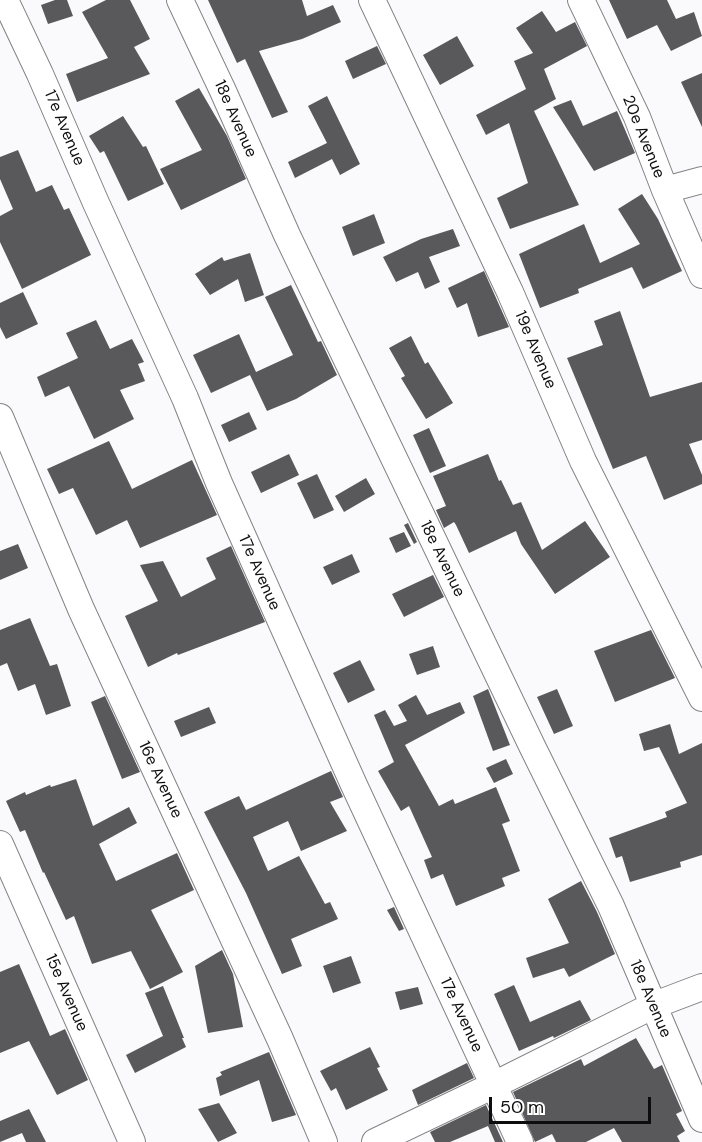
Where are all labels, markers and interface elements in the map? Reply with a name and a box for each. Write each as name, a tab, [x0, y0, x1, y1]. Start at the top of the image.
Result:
street label: 18e Avenue	[209, 77, 261, 161]
street label: 17e Avenue	[39, 87, 89, 169]
street label: 20e Avenue	[618, 93, 668, 181]
street label: 19e Avenue	[510, 308, 560, 392]
street label: 18e Avenue	[415, 518, 469, 600]
street label: 17e Avenue	[234, 532, 284, 614]
street label: 16e Avenue	[134, 738, 186, 822]
street label: 15e Avenue	[40, 951, 92, 1035]
street label: 18e Avenue	[625, 957, 675, 1041]
street label: 17e Avenue	[435, 975, 487, 1055]
scale bar	[492, 1085, 654, 1123]
text: 50 m	[500, 1095, 544, 1119]

